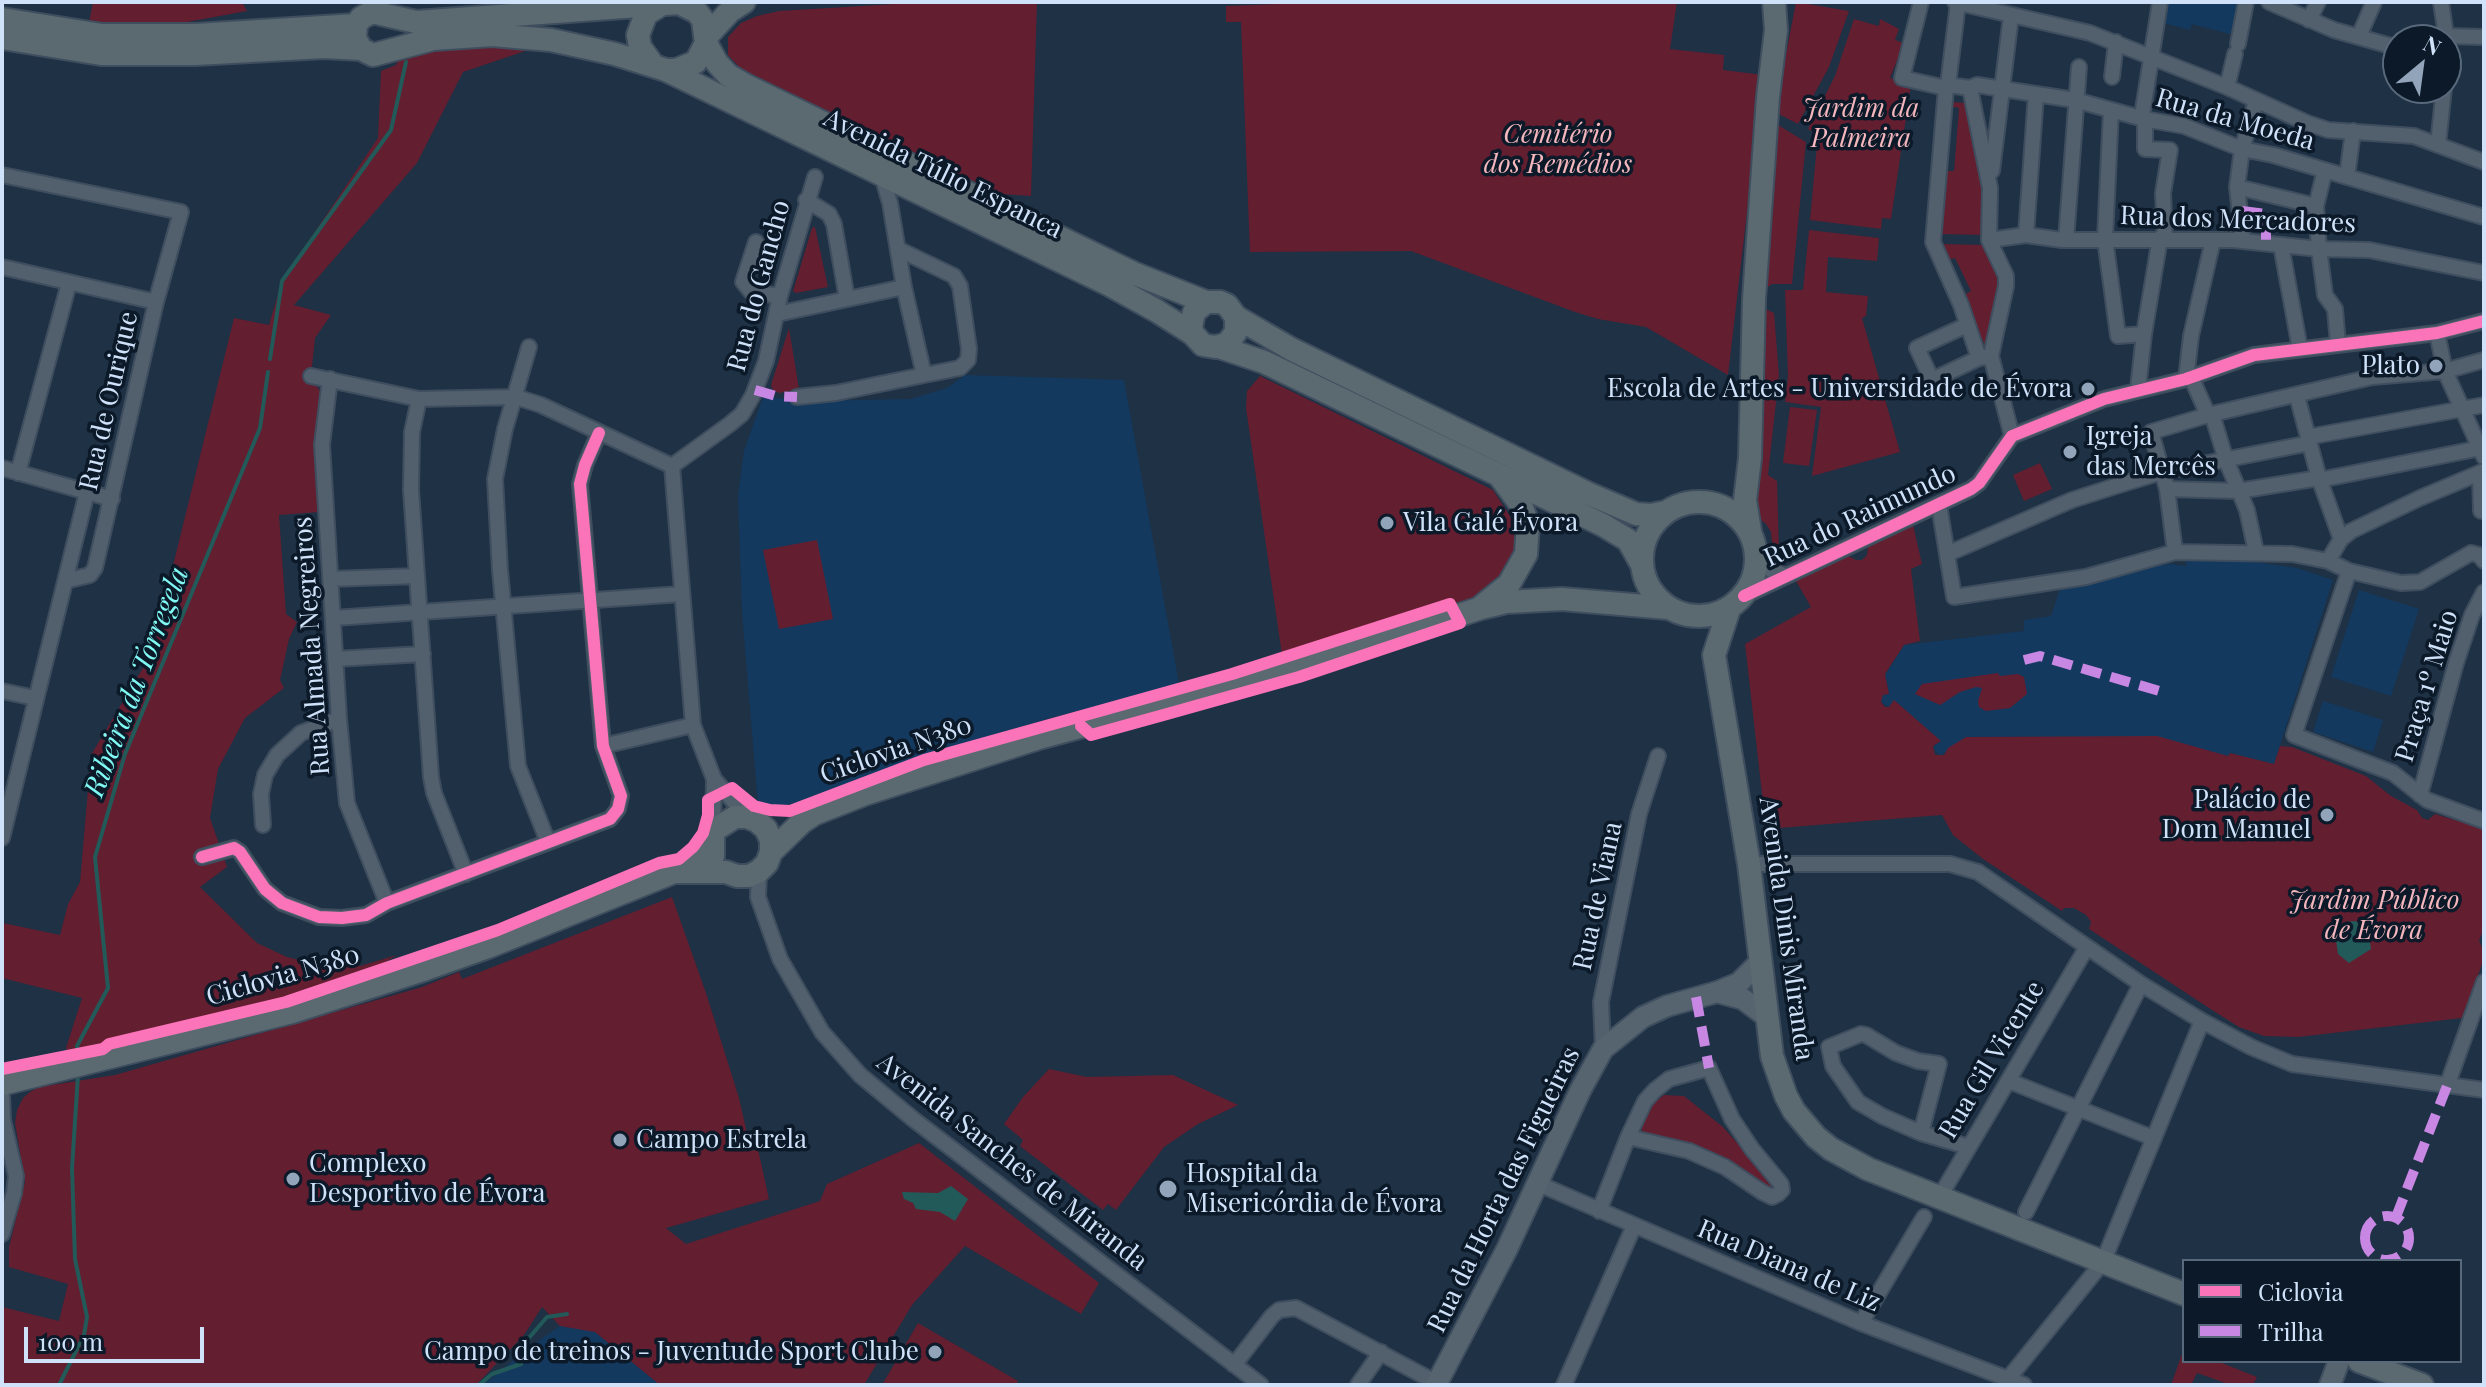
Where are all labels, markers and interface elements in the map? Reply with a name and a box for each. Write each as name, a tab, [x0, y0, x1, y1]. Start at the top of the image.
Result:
north arrow	[2382, 24, 2462, 104]
text: N	[2418, 28, 2447, 62]
street label: Rua da Moeda	[2152, 82, 2318, 158]
park label: Jardim da Palmeira	[1803, 93, 1919, 154]
street label: Avenida Túlio Espanca	[819, 103, 1067, 245]
park label: Cemitério dos Remédios	[1484, 119, 1632, 180]
street label: Rua do Gancho	[721, 197, 797, 375]
street label: Rua dos Mercadores	[2120, 200, 2356, 240]
street label: Rua de Ourique	[73, 309, 145, 493]
place label: Plato	[2361, 350, 2420, 382]
marker: Plato	[2427, 357, 2445, 375]
place label: Escola de Artes - Universidade de Évora	[1607, 373, 2072, 405]
marker: Escola de Artes - Universidade de Évora	[2079, 380, 2097, 398]
place label: Igreja das Mercês	[2086, 421, 2216, 482]
marker: Igreja das Mercês	[2061, 443, 2079, 461]
street label: Rua do Raimundo	[1759, 458, 1961, 574]
place label: Vila Galé Évora	[1403, 507, 1578, 539]
marker: Vila Galé Évora	[1378, 514, 1396, 532]
street label: Rua Almada Negreiros	[287, 516, 337, 776]
water label: Ribeira da Torregela	[78, 562, 196, 802]
street label: Praça 1º Maio	[2389, 606, 2465, 766]
street label: Ciclovia N380	[816, 709, 976, 791]
place label: Palácio de Dom Manuel	[2162, 784, 2311, 846]
street label: Avenida Dinis Miranda	[1752, 795, 1820, 1063]
marker: Palácio de Dom Manuel	[2318, 806, 2336, 824]
street label: Rua de Viana	[1567, 819, 1629, 973]
park label: Jardim Público de Évora	[2288, 885, 2460, 946]
street label: Ciclovia N380	[203, 939, 363, 1013]
street label: Rua Gil Vicente	[1933, 976, 2051, 1144]
street label: Rua da Horta das Figueiras	[1421, 1042, 1587, 1338]
street label: Avenida Sanches de Miranda	[871, 1047, 1153, 1277]
place label: Campo Estrela	[636, 1124, 807, 1156]
marker: Campo Estrela	[611, 1131, 629, 1149]
place label: Complexo Desportivo de Évora	[309, 1148, 545, 1210]
place label: Hospital da Misericórdia de Évora	[1186, 1158, 1442, 1220]
marker: Complexo Desportivo de Évora	[284, 1170, 302, 1188]
marker: Hospital da Misericórdia de Évora	[1157, 1178, 1179, 1200]
street label: Rua Diana de Liz	[1693, 1213, 1885, 1319]
legend	[2182, 1259, 2462, 1363]
text: Ciclovia	[2258, 1275, 2344, 1307]
scale bar	[28, 1311, 208, 1361]
text: Trilha	[2258, 1315, 2324, 1347]
text: 100 m	[38, 1325, 103, 1357]
place label: Campo de treinos - Juventude Sport Clube	[424, 1336, 919, 1368]
marker: Campo de treinos - Juventude Sport Clube	[926, 1343, 944, 1361]

